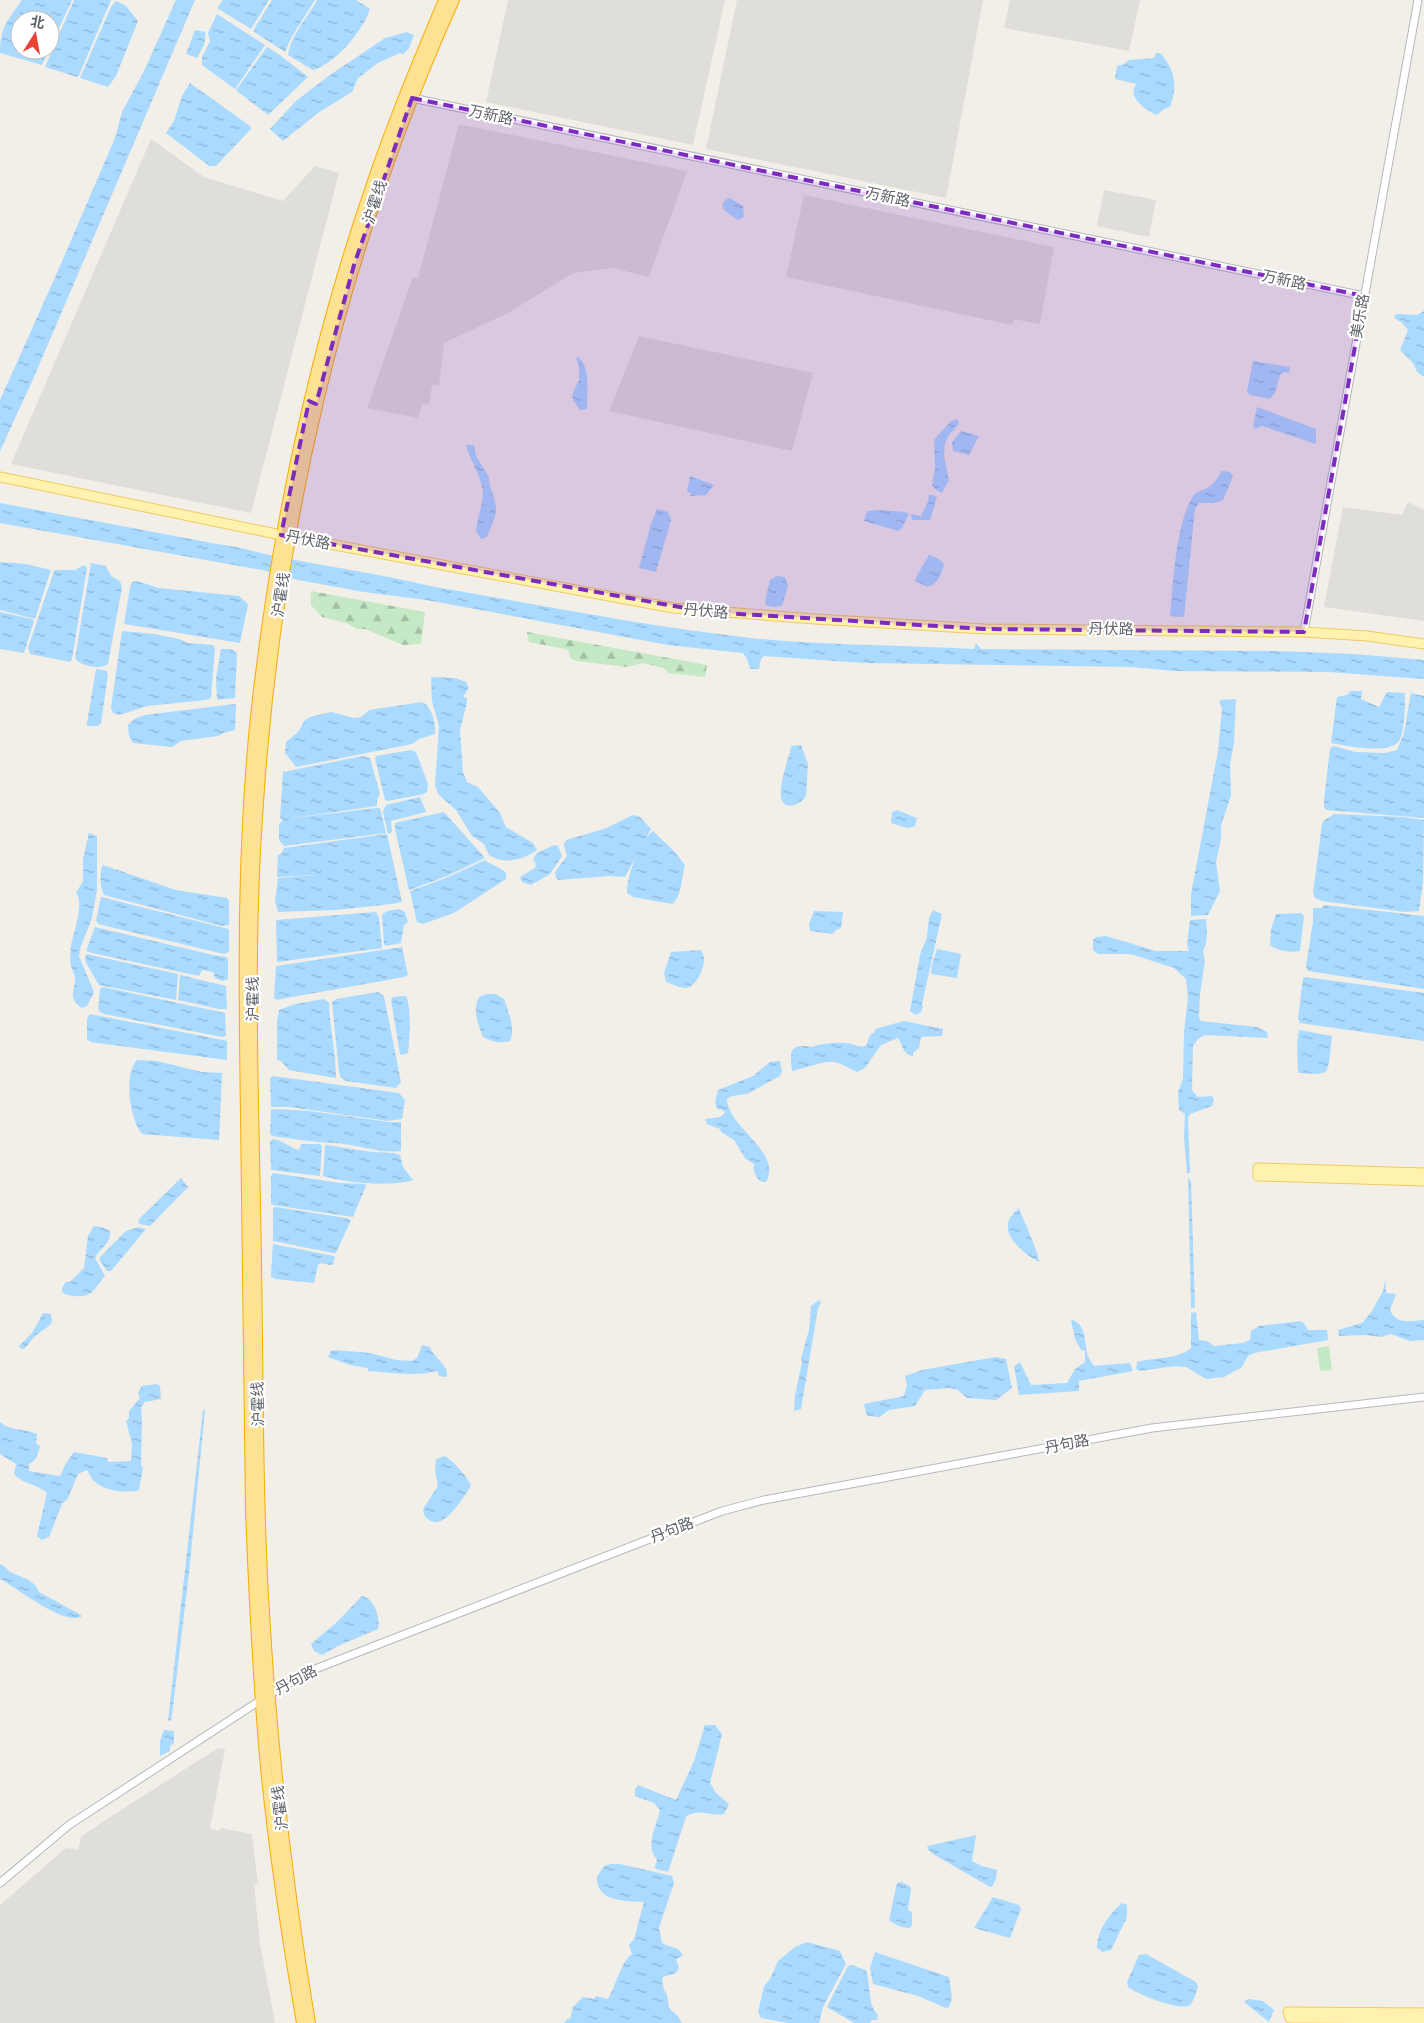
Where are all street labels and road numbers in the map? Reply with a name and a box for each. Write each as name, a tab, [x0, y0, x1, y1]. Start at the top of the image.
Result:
street label: 万新路	[467, 102, 515, 128]
street label: 沪霍线	[359, 178, 390, 226]
street label: 万新路	[864, 184, 912, 210]
street label: 万新路	[1260, 267, 1308, 293]
street label: 美乐路	[1347, 292, 1372, 340]
street label: 丹伏路	[284, 527, 332, 552]
street label: 沪霍线	[269, 571, 292, 618]
street label: 丹伏路	[683, 600, 729, 621]
street label: 丹伏路	[1088, 620, 1134, 637]
street label: 沪霍线	[244, 976, 261, 1022]
street label: 沪霍线	[249, 1381, 266, 1427]
street label: 丹句路	[1043, 1431, 1091, 1456]
street label: 丹句路	[648, 1514, 696, 1546]
street label: 丹句路	[272, 1661, 320, 1698]
street label: 沪霍线	[269, 1785, 290, 1831]

